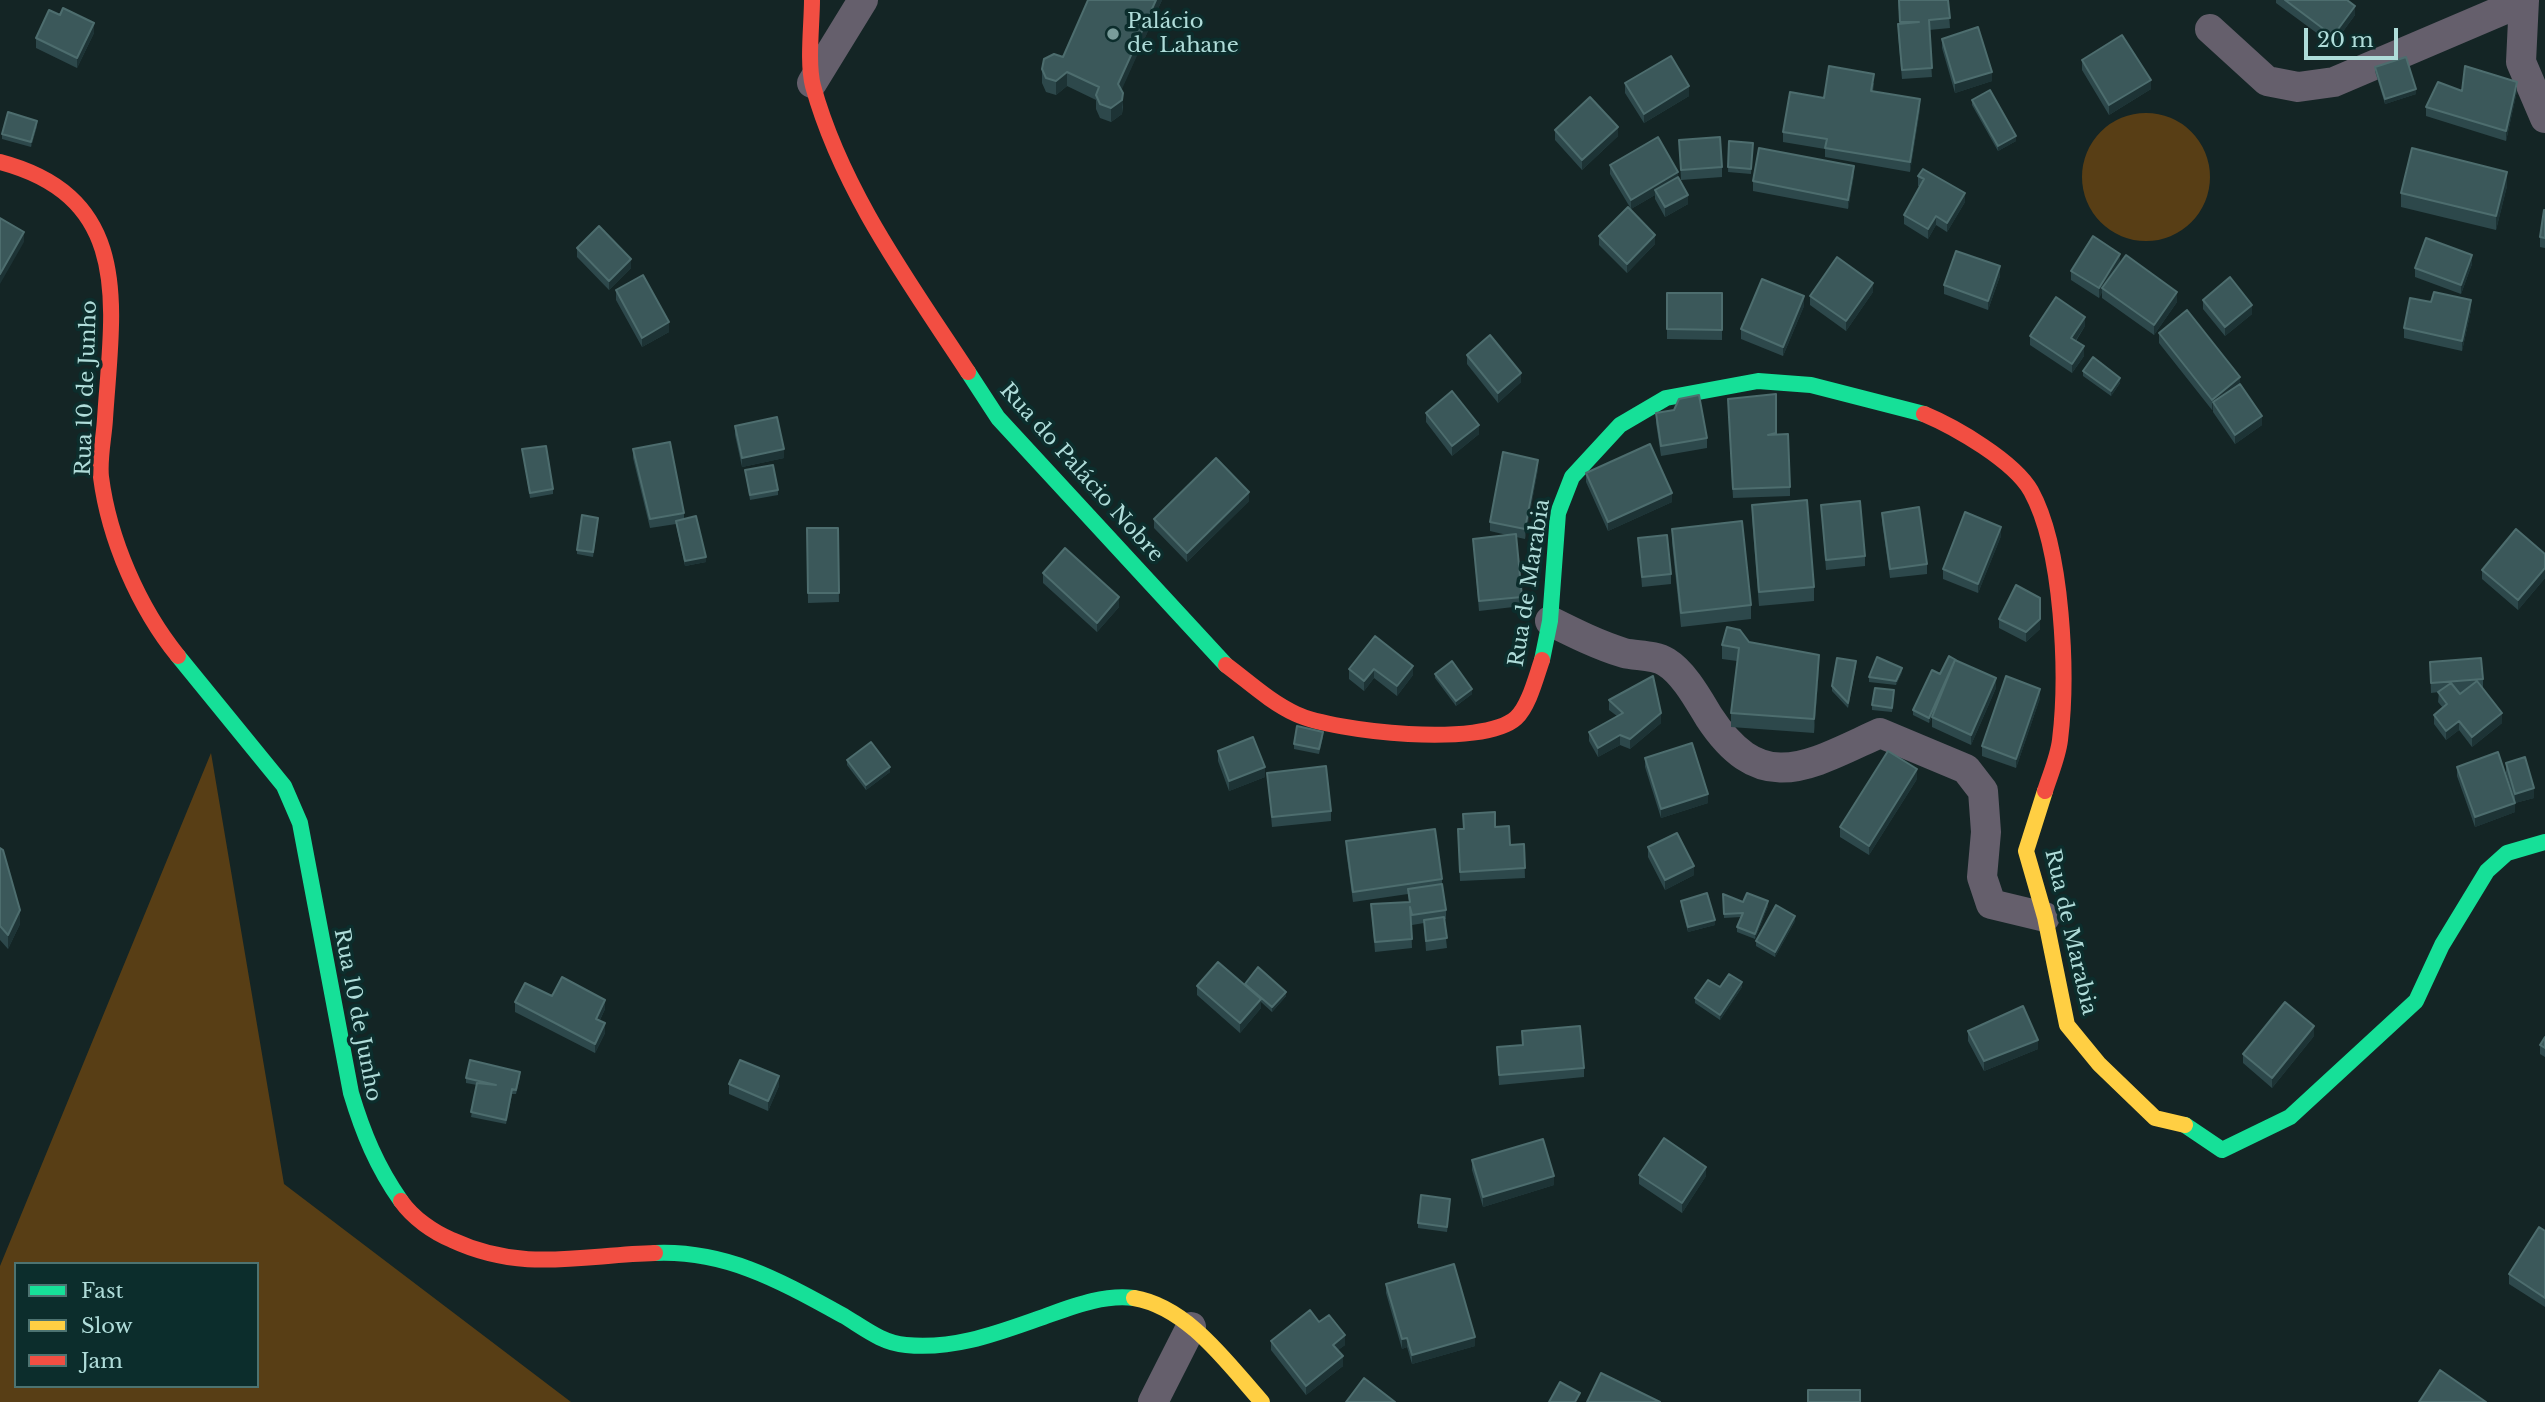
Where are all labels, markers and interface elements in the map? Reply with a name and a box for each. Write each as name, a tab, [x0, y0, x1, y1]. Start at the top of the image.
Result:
place label: Palácio de Lahane	[1127, 9, 1239, 59]
scale bar	[2307, 14, 2402, 58]
marker: Palácio de Lahane	[1105, 26, 1121, 42]
text: 20 m	[2317, 27, 2374, 53]
street label: Rua 10 de Junho	[71, 300, 103, 476]
street label: Rua do Palácio Nobre	[994, 378, 1168, 568]
street label: Rua de Marabia	[1504, 497, 1556, 669]
street label: Rua de Marabia	[2039, 847, 2101, 1017]
street label: Rua 10 de Junho	[328, 926, 386, 1104]
legend	[14, 1262, 259, 1388]
text: Fast	[81, 1278, 123, 1304]
text: Slow	[81, 1313, 133, 1339]
text: Jam	[81, 1348, 123, 1374]

